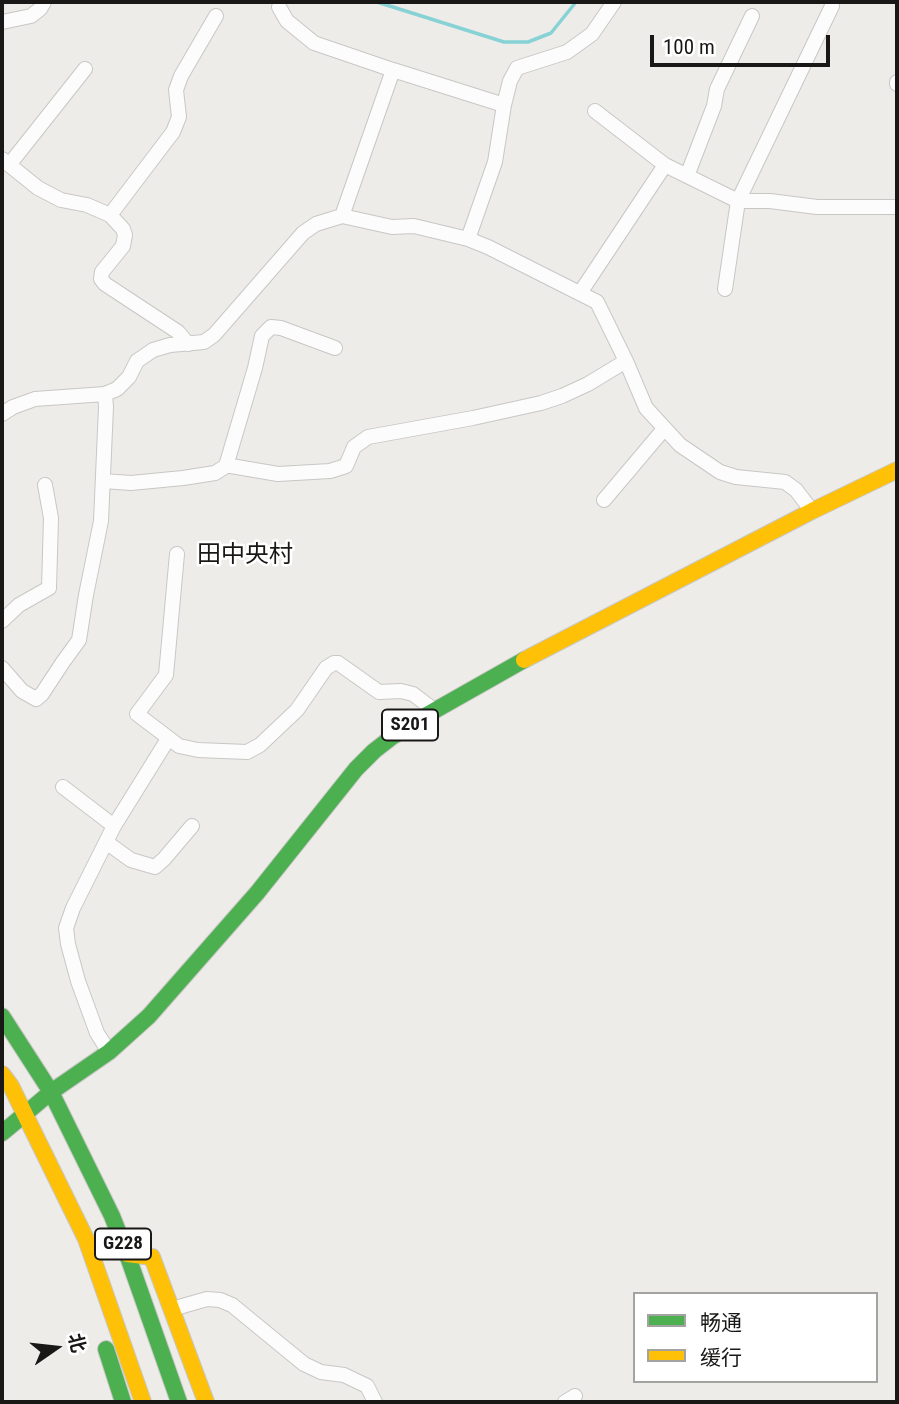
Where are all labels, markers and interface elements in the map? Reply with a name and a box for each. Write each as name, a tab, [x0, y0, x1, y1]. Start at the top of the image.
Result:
scale bar	[654, 21, 834, 65]
text: 100 m	[663, 35, 715, 59]
district label: 田中央村	[197, 542, 293, 570]
road number: S201	[382, 710, 438, 740]
road number: G228	[95, 1228, 151, 1260]
legend	[633, 1292, 878, 1383]
text: 畅通	[700, 1311, 742, 1335]
north arrow	[21, 1313, 91, 1383]
text: 北	[63, 1331, 90, 1355]
text: 缓行	[700, 1346, 742, 1370]

